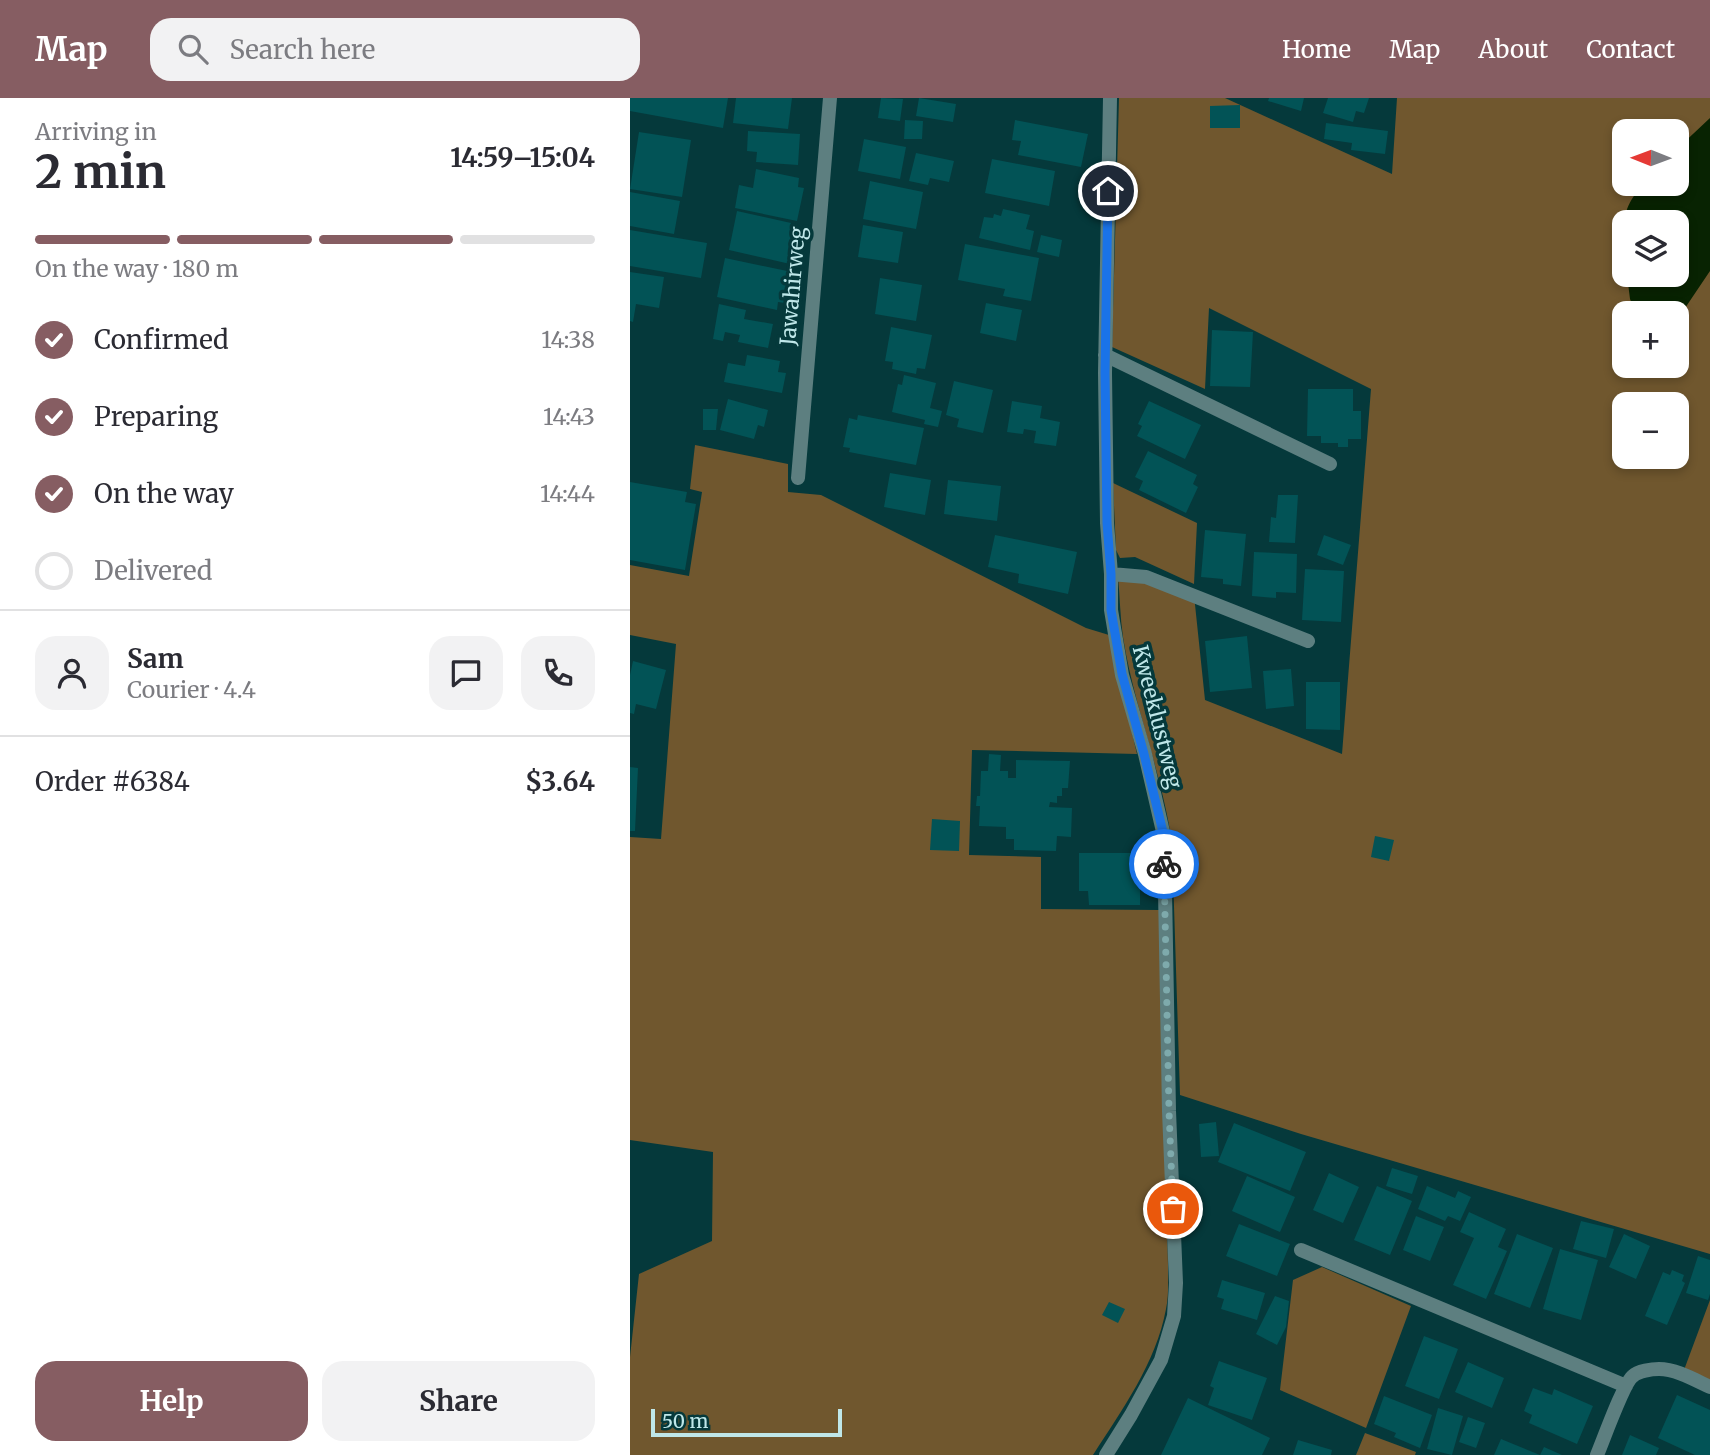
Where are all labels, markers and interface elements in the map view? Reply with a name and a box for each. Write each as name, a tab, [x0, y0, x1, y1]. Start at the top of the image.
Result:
search box	[150, 18, 640, 81]
text: Map	[35, 29, 108, 70]
icon: search	[174, 30, 212, 68]
text: Search here	[230, 33, 375, 66]
text: Home	[1282, 34, 1351, 65]
text: Map	[1389, 34, 1440, 65]
text: About	[1478, 34, 1548, 65]
text: Contact	[1586, 34, 1675, 65]
text: Arriving in	[35, 117, 157, 146]
north arrow	[1612, 119, 1689, 196]
map controls	[1612, 119, 1689, 469]
text: 14:59–15:04	[450, 141, 595, 174]
text: 2 min	[35, 143, 166, 201]
pin	[1078, 161, 1138, 221]
icon: home	[1089, 172, 1127, 210]
button: layers	[1612, 210, 1689, 287]
street label: Jawahirweg	[774, 225, 811, 348]
text: On the way · 180 m	[35, 254, 239, 283]
button: +	[1612, 301, 1689, 378]
icon: check	[35, 321, 73, 359]
text: Confirmed	[94, 323, 229, 356]
text: 14:38	[541, 325, 595, 354]
button: −	[1612, 392, 1689, 469]
icon: check	[35, 398, 73, 436]
text: Preparing	[94, 400, 218, 433]
text: 14:43	[543, 402, 595, 431]
icon: check	[35, 475, 73, 513]
text: On the way	[94, 477, 234, 510]
text: 14:44	[540, 479, 595, 508]
text: Delivered	[94, 554, 213, 587]
button: person	[35, 636, 109, 710]
button: chat	[429, 636, 503, 710]
button: phone	[521, 636, 595, 710]
text: Sam	[127, 642, 184, 675]
street label: Kweeklustweg	[1127, 642, 1188, 792]
text: Courier · 4.4	[127, 675, 256, 704]
text: Order #6384	[35, 765, 190, 798]
text: $3.64	[525, 765, 595, 798]
courier	[1129, 829, 1199, 899]
icon: bike	[1145, 845, 1183, 883]
pin	[1143, 1179, 1203, 1239]
icon: bag	[1154, 1190, 1192, 1228]
button: Help	[35, 1361, 308, 1441]
button: Share	[322, 1361, 595, 1441]
scale bar	[651, 1406, 842, 1438]
text: 50 m	[662, 1409, 708, 1433]

